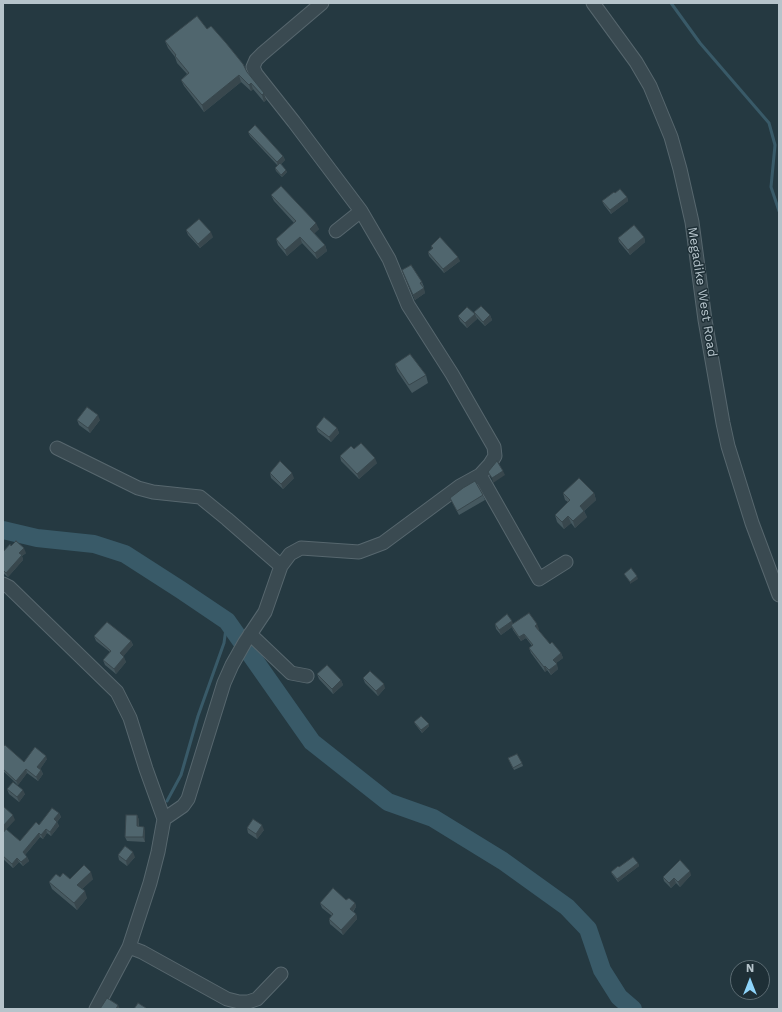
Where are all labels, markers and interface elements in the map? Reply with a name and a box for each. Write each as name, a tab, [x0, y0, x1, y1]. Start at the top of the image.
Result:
street label: Megadike West Road	[684, 226, 720, 358]
north arrow	[730, 960, 770, 1000]
text: N	[746, 962, 754, 975]

